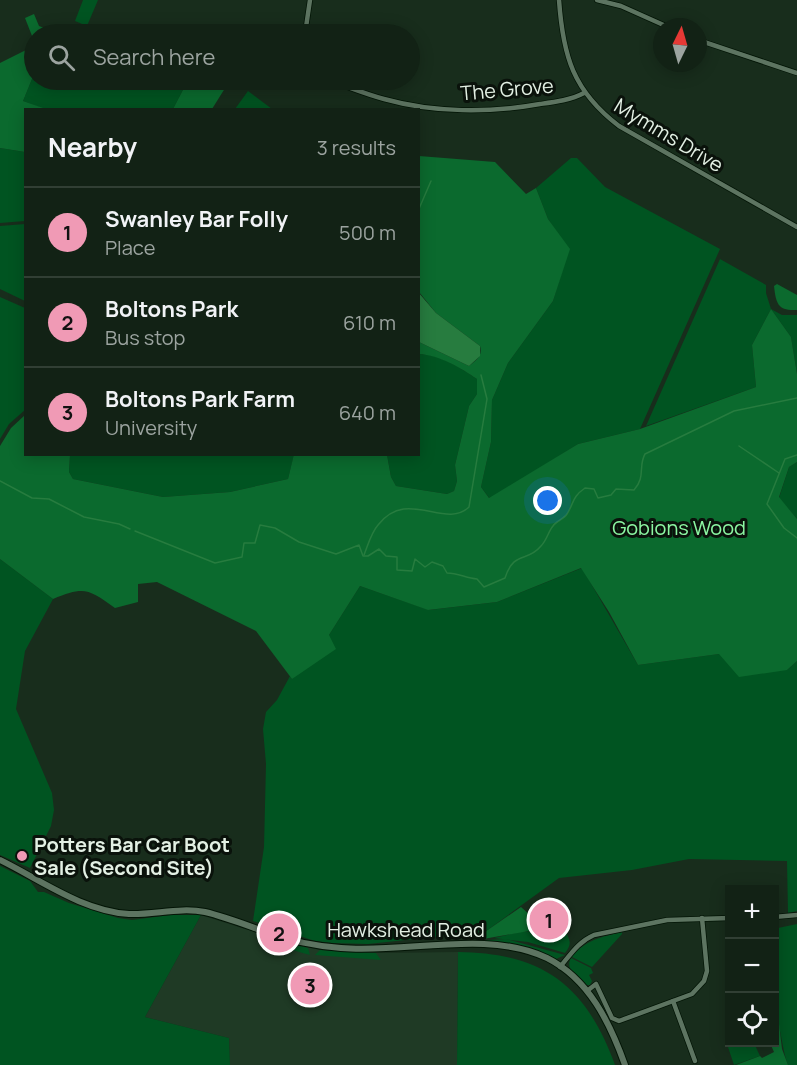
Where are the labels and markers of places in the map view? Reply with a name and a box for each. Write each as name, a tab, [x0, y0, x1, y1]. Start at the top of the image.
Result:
place label: Potters Bar Car Boot Sale (Second Site)	[34, 831, 230, 881]
marker: Potters Bar Car Boot Sale (Second Site)	[15, 849, 29, 863]
pin: 1	[530, 898, 568, 942]
pin: 2	[260, 910, 298, 956]
pin: 3	[290, 962, 330, 1008]

